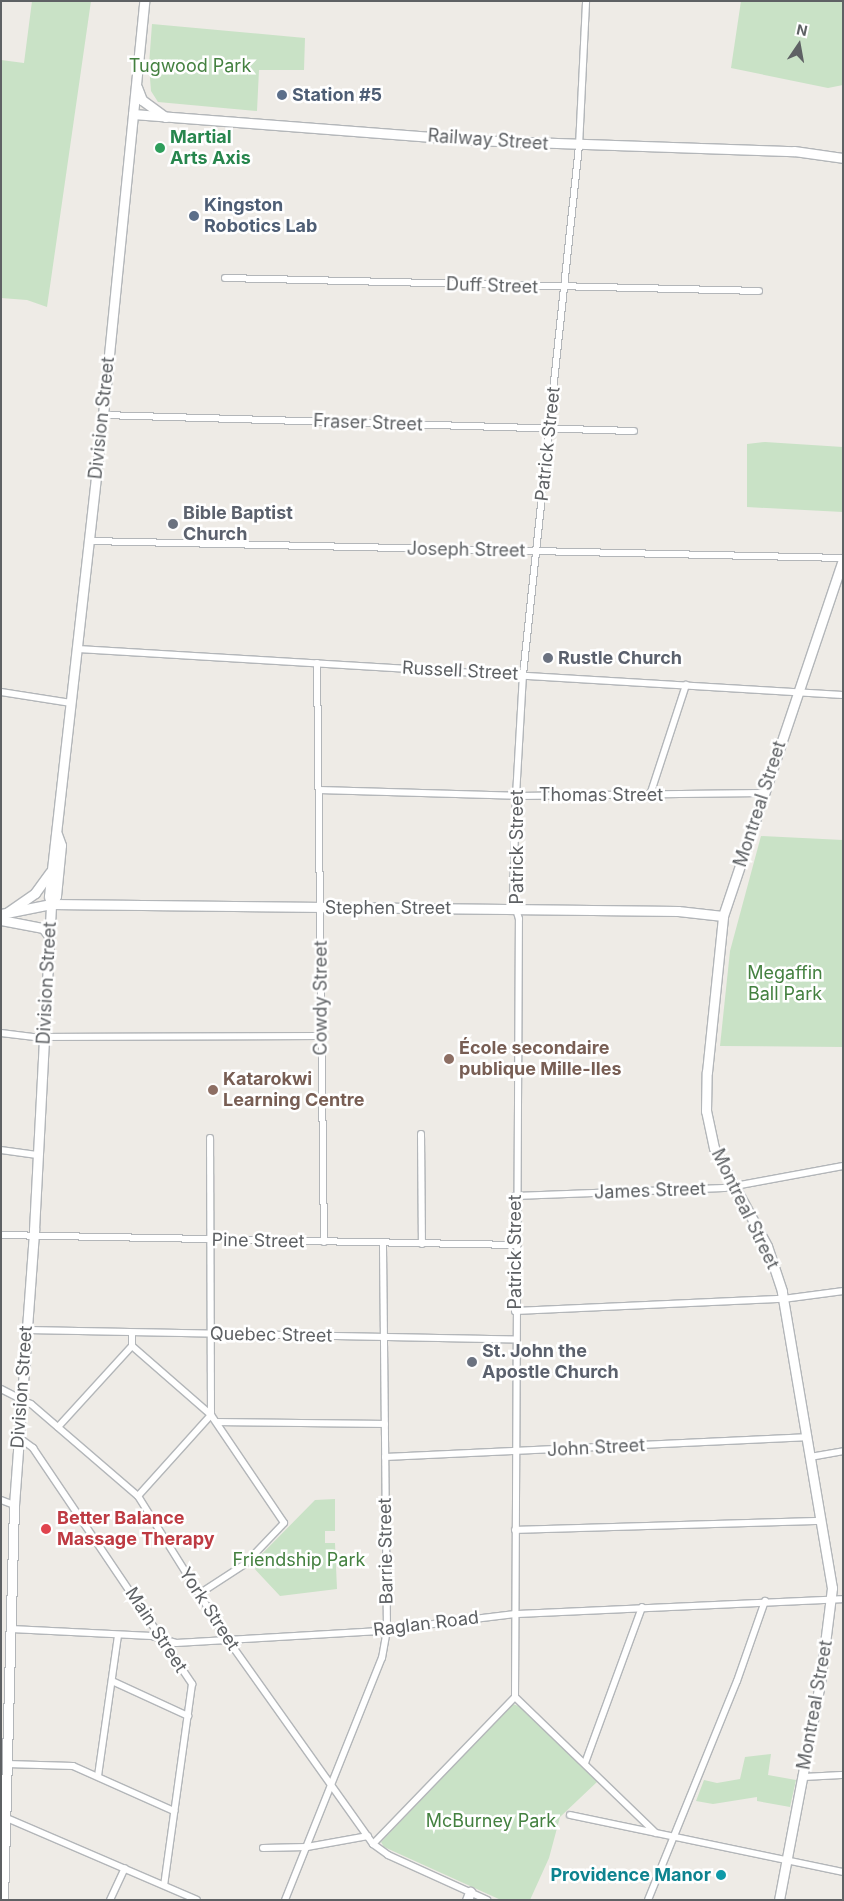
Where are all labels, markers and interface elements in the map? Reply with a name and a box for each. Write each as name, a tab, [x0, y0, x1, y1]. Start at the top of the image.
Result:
north arrow	[774, 20, 824, 70]
text: N	[795, 20, 809, 39]
park label: Tugwood Park	[129, 55, 251, 77]
place label: Station #5	[292, 84, 382, 106]
marker: Station #5	[276, 89, 288, 101]
street label: Railway Street	[427, 125, 549, 155]
place label: Martial Arts Axis	[170, 127, 251, 170]
marker: Martial Arts Axis	[154, 142, 166, 154]
place label: Kingston Robotics Lab	[204, 195, 317, 238]
marker: Kingston Robotics Lab	[188, 210, 200, 222]
street label: Duff Street	[446, 274, 538, 298]
street label: Division Street	[85, 356, 119, 480]
street label: Patrick Street	[531, 386, 565, 502]
street label: Fraser Street	[313, 410, 423, 436]
place label: Bible Baptist Church	[183, 503, 293, 546]
marker: Bible Baptist Church	[167, 518, 179, 530]
street label: Joseph Street	[407, 538, 525, 562]
place label: Rustle Church	[558, 647, 682, 669]
marker: Rustle Church	[542, 652, 554, 664]
street label: Russell Street	[401, 657, 519, 685]
street label: Montreal Street	[729, 738, 791, 870]
street label: Thomas Street	[539, 784, 663, 806]
street label: Patrick Street	[506, 790, 528, 904]
street label: Stephen Street	[325, 897, 451, 919]
street label: Division Street	[33, 921, 61, 1045]
street label: Cowdy Street	[310, 940, 332, 1056]
park label: Megaffin Ball Park	[747, 963, 823, 1006]
place label: École secondaire publique Mille-Iles	[459, 1038, 621, 1080]
marker: École secondaire publique Mille-Iles	[443, 1053, 455, 1065]
place label: Katarokwi Learning Centre	[223, 1069, 364, 1112]
marker: Katarokwi Learning Centre	[207, 1084, 219, 1096]
street label: Montreal Street	[707, 1145, 783, 1273]
street label: James Street	[594, 1178, 706, 1204]
street label: Patrick Street	[504, 1195, 526, 1309]
street label: Pine Street	[211, 1229, 305, 1253]
street label: Quebec Street	[210, 1323, 332, 1347]
street label: Division Street	[7, 1325, 37, 1449]
place label: St. John the Apostle Church	[482, 1341, 619, 1384]
marker: St. John the Apostle Church	[466, 1356, 478, 1368]
street label: John Street	[546, 1435, 646, 1461]
street label: Barrie Street	[374, 1497, 398, 1605]
place label: Better Balance Massage Therapy	[57, 1508, 215, 1550]
marker: Better Balance Massage Therapy	[39, 1522, 53, 1536]
park label: Friendship Park	[233, 1549, 365, 1571]
street label: York Street	[174, 1564, 244, 1654]
street label: Main Street	[120, 1583, 192, 1677]
street label: Raglan Road	[372, 1607, 480, 1641]
street label: Montreal Street	[793, 1639, 837, 1771]
park label: McBurney Park	[426, 1810, 556, 1832]
place label: Providence Manor	[550, 1864, 711, 1886]
marker: Providence Manor	[715, 1869, 727, 1881]

